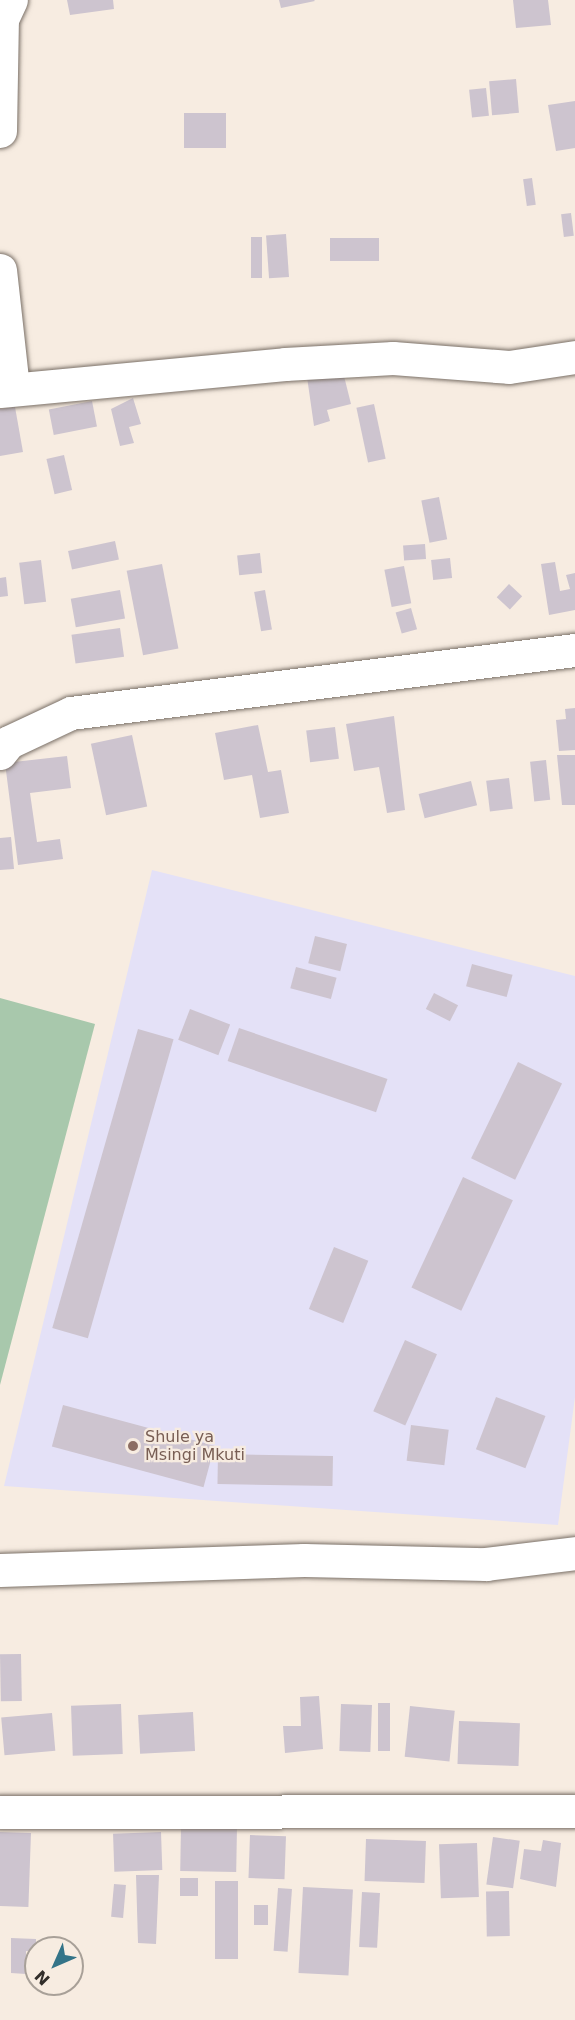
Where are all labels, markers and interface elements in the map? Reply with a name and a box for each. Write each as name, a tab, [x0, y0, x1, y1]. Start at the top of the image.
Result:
place label: Shule ya Msingi Mkuti	[145, 1427, 245, 1465]
marker: Shule ya Msingi Mkuti	[126, 1439, 140, 1453]
north arrow	[24, 1936, 84, 1996]
text: N	[31, 1966, 54, 1989]

